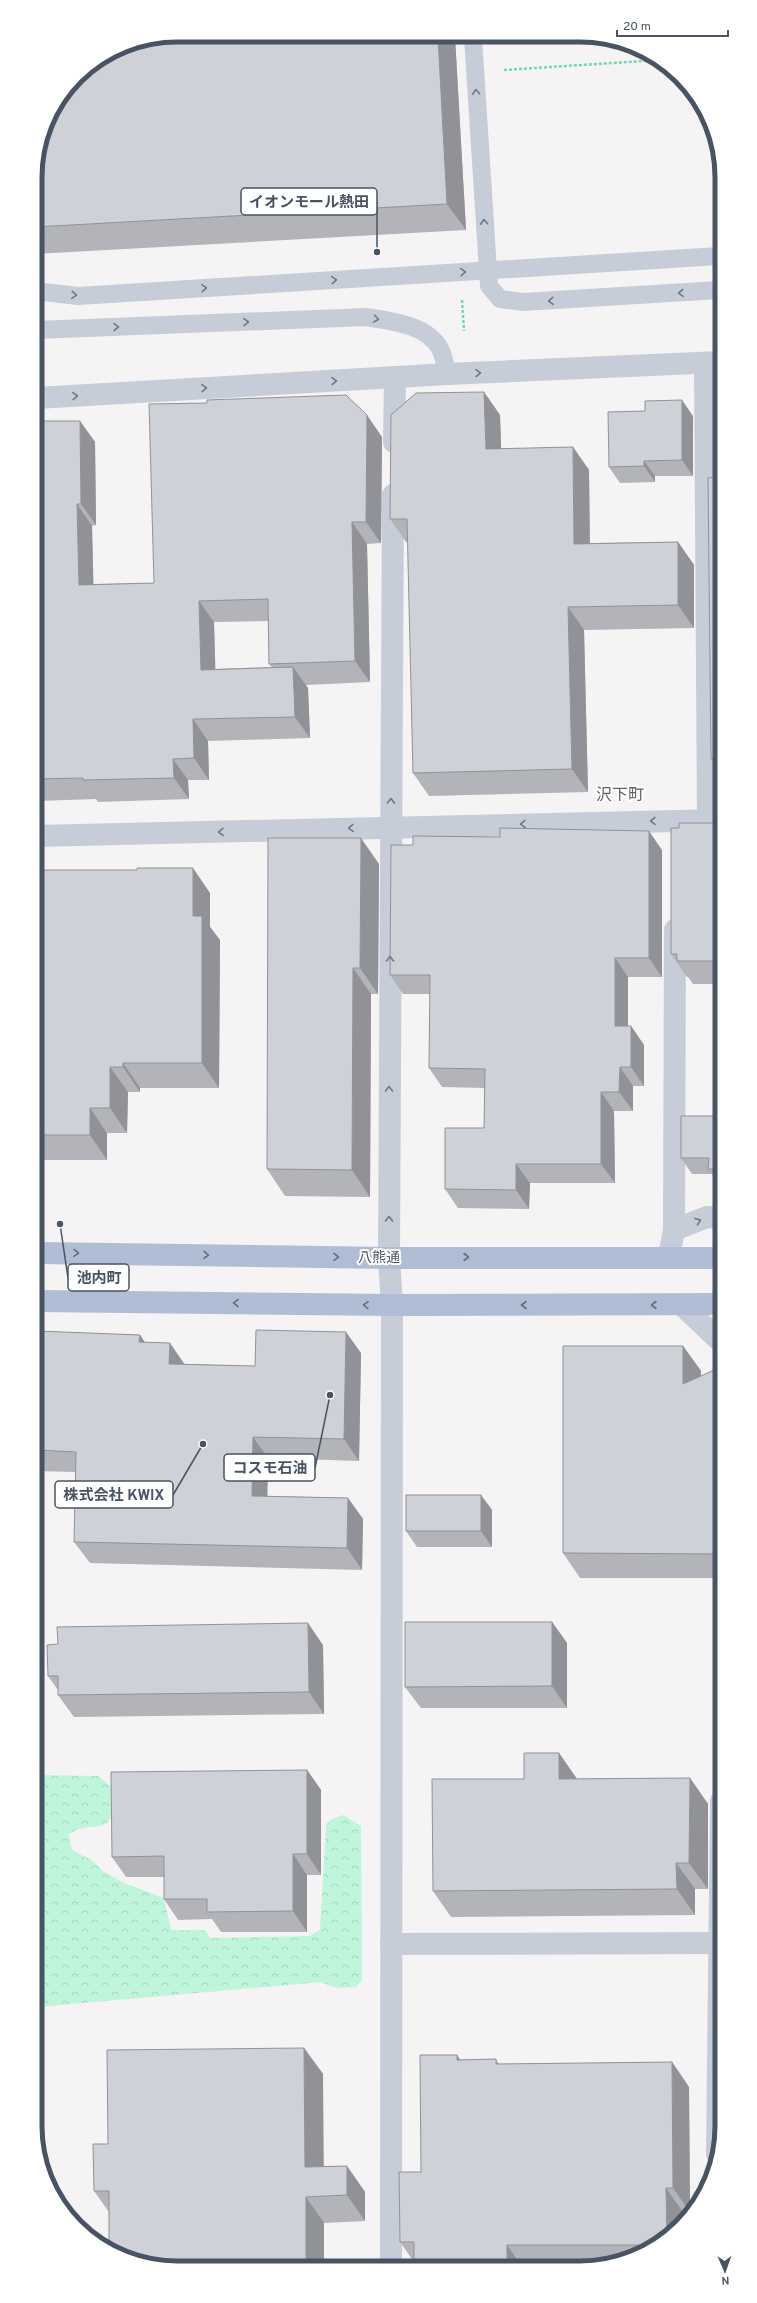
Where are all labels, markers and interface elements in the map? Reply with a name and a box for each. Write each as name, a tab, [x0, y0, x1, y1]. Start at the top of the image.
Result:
scale bar	[617, 12, 728, 38]
text: 20 m	[623, 19, 651, 35]
one-way arrow	[472, 89, 481, 95]
callout: イオンモール熱田	[241, 188, 377, 215]
text: イオンモール熱田	[249, 193, 369, 213]
one-way arrow	[480, 219, 489, 225]
one-way arrow	[460, 267, 466, 276]
one-way arrow	[331, 275, 337, 284]
one-way arrow	[201, 283, 207, 292]
one-way arrow	[678, 288, 684, 297]
one-way arrow	[71, 290, 77, 299]
one-way arrow	[548, 296, 554, 305]
one-way arrow	[373, 314, 379, 323]
one-way arrow	[243, 318, 249, 326]
one-way arrow	[113, 323, 119, 332]
one-way arrow	[475, 369, 481, 378]
one-way arrow	[331, 377, 337, 385]
one-way arrow	[201, 384, 207, 393]
one-way arrow	[72, 391, 78, 400]
district label: 沢下町	[596, 786, 644, 806]
one-way arrow	[387, 798, 395, 804]
one-way arrow	[650, 817, 656, 826]
one-way arrow	[520, 820, 526, 828]
one-way arrow	[348, 824, 354, 832]
one-way arrow	[218, 827, 224, 836]
one-way arrow	[386, 956, 394, 962]
one-way arrow	[385, 1086, 393, 1092]
one-way arrow	[385, 1216, 393, 1222]
one-way arrow	[694, 1218, 701, 1226]
one-way arrow	[73, 1249, 79, 1258]
street label: 八熊通	[358, 1249, 400, 1267]
one-way arrow	[203, 1251, 209, 1259]
one-way arrow	[333, 1253, 339, 1261]
one-way arrow	[463, 1253, 469, 1261]
callout: 池内町	[68, 1264, 129, 1291]
text: 池内町	[76, 1270, 122, 1289]
one-way arrow	[233, 1299, 239, 1307]
one-way arrow	[363, 1301, 369, 1309]
one-way arrow	[521, 1301, 527, 1309]
one-way arrow	[651, 1301, 657, 1309]
callout: コスモ石油	[224, 1454, 315, 1481]
text: コスモ石油	[232, 1460, 308, 1479]
callout: 株式会社 KWIX	[55, 1481, 173, 1508]
text: 株式会社 KWIX	[63, 1486, 165, 1506]
north arrow	[705, 2251, 745, 2291]
text: N	[721, 2273, 730, 2287]

